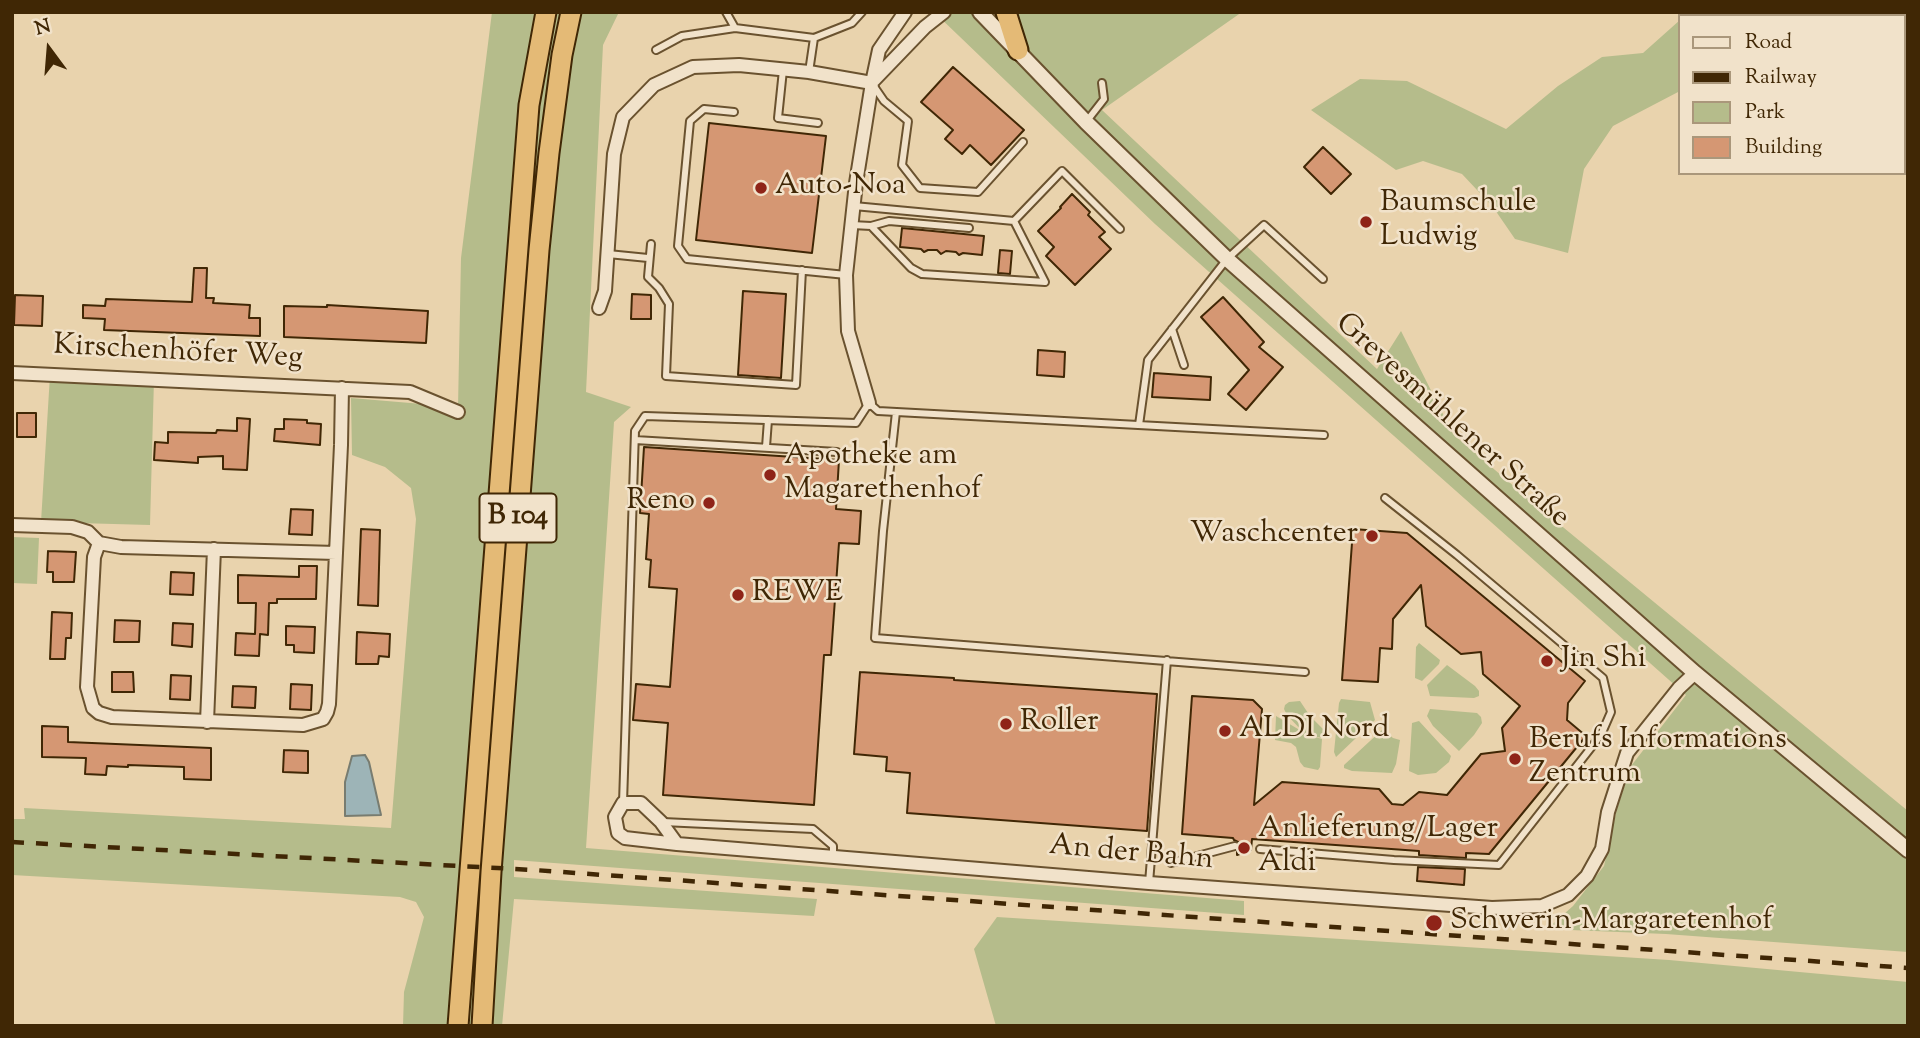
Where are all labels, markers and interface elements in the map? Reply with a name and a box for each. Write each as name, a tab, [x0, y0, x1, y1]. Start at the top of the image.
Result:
text: N	[32, 13, 54, 43]
north arrow	[14, 14, 84, 84]
legend	[1678, 14, 1906, 175]
text: Road	[1745, 28, 1792, 58]
text: Railway	[1745, 63, 1817, 93]
text: Park	[1745, 98, 1785, 128]
text: Building	[1745, 133, 1822, 163]
place label: Auto-Noa	[775, 170, 906, 206]
marker: Auto-Noa	[753, 180, 769, 196]
place label: Baumschule Ludwig	[1380, 187, 1536, 258]
marker: Baumschule Ludwig	[1358, 214, 1374, 230]
street label: Grevesmühlener Straße	[1326, 307, 1576, 537]
street label: Kirschenhöfer Weg	[52, 329, 304, 379]
place label: Apotheke am Magarethenhof	[784, 440, 981, 510]
marker: Apotheke am Magarethenhof	[762, 467, 778, 483]
place label: Reno	[627, 485, 695, 521]
road number: B 104	[480, 494, 556, 542]
marker: Reno	[701, 495, 717, 511]
place label: Waschcenter	[1190, 518, 1358, 554]
marker: Waschcenter	[1364, 528, 1380, 544]
place label: REWE	[752, 577, 843, 613]
marker: REWE	[730, 587, 746, 603]
place label: Jin Shi	[1561, 643, 1646, 679]
marker: Jin Shi	[1539, 653, 1555, 669]
place label: Roller	[1020, 706, 1099, 742]
place label: ALDI Nord	[1239, 713, 1390, 749]
marker: Roller	[998, 716, 1014, 732]
marker: ALDI Nord	[1217, 723, 1233, 739]
place label: Berufs Informations Zentrum	[1529, 724, 1787, 794]
marker: Berufs Informations Zentrum	[1507, 751, 1523, 767]
place label: Anlieferung/Lager Aldi	[1258, 813, 1498, 884]
street label: An der Bahn	[1047, 830, 1215, 880]
marker: Anlieferung/Lager Aldi	[1236, 840, 1252, 856]
place label: Schwerin-Margaretenhof	[1450, 905, 1772, 941]
marker: Schwerin-Margaretenhof	[1424, 913, 1444, 933]

